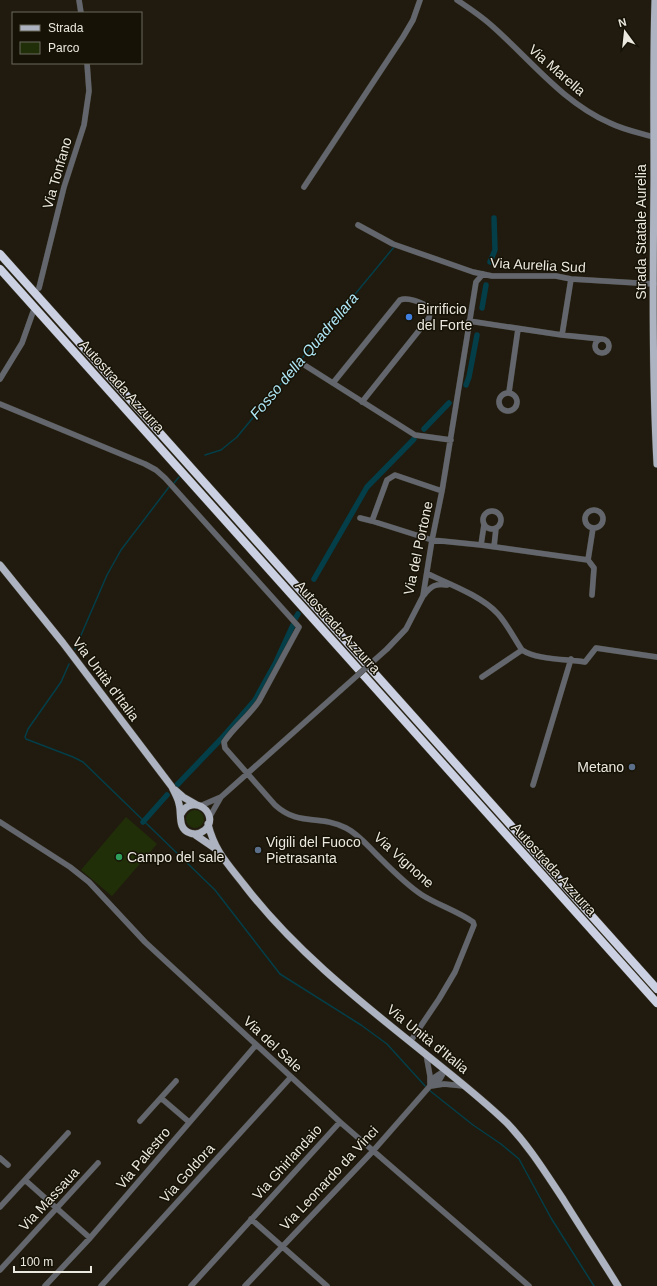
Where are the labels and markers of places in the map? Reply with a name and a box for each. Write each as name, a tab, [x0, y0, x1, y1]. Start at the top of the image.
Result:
place label: Birrificio del Forte	[417, 301, 472, 333]
marker: Birrificio del Forte	[404, 312, 414, 322]
place label: Metano	[577, 759, 624, 775]
marker: Metano	[627, 762, 637, 772]
place label: Vigili del Fuoco Pietrasanta	[266, 834, 361, 866]
marker: Vigili del Fuoco Pietrasanta	[253, 845, 263, 855]
place label: Campo del sale	[127, 849, 224, 865]
marker: Campo del sale	[114, 852, 124, 862]

